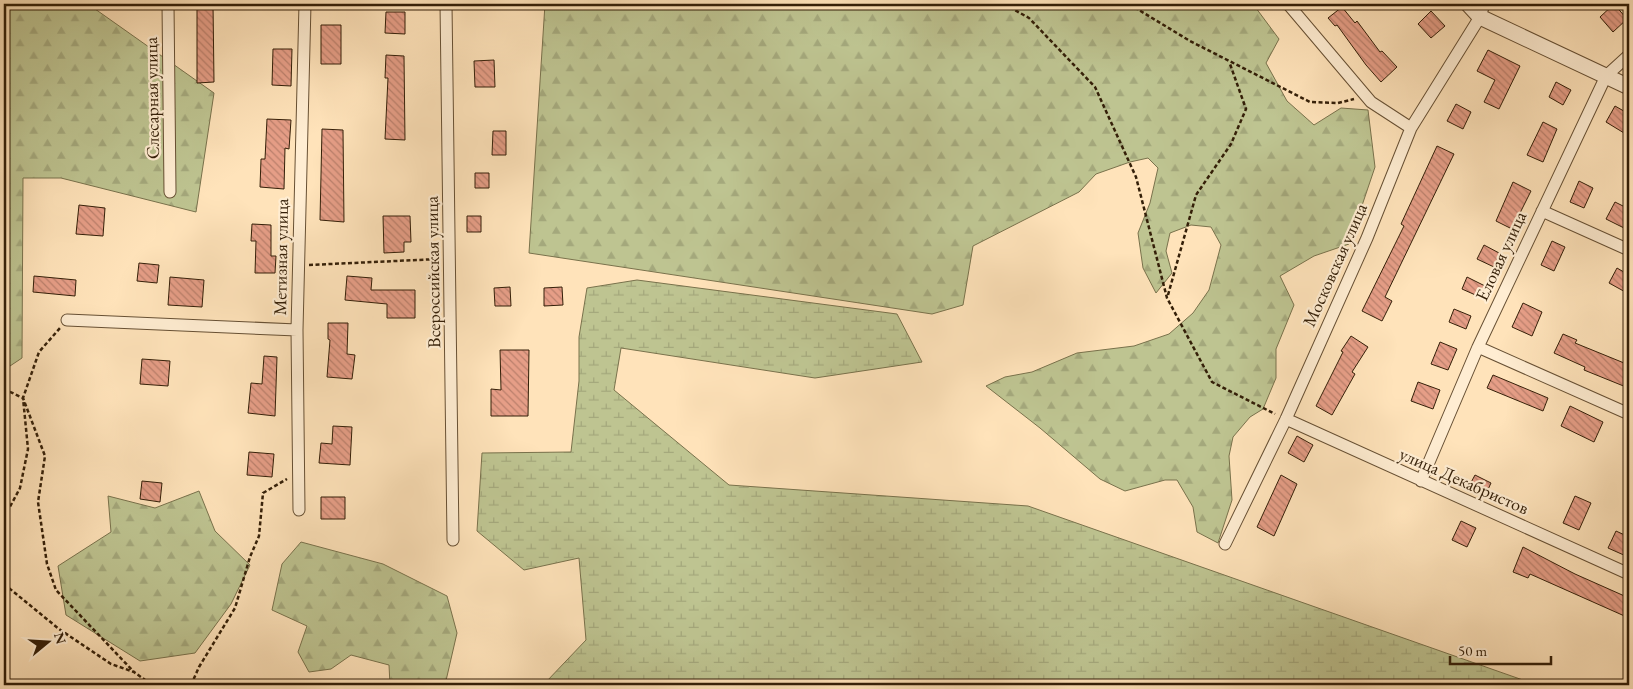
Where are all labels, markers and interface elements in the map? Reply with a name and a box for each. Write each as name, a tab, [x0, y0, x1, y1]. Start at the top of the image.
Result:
street label: Слесарная улица	[139, 36, 164, 159]
street label: Всероссийская улица	[420, 195, 445, 348]
street label: Метизная улица	[268, 198, 293, 316]
street label: Московская улица	[1297, 199, 1372, 330]
street label: Еловая улица	[1470, 207, 1532, 304]
street label: улица Декабристов	[1396, 442, 1533, 520]
north arrow	[22, 616, 72, 666]
text: N	[50, 630, 71, 647]
scale bar	[1450, 634, 1552, 666]
text: 50 m	[1458, 641, 1487, 660]

